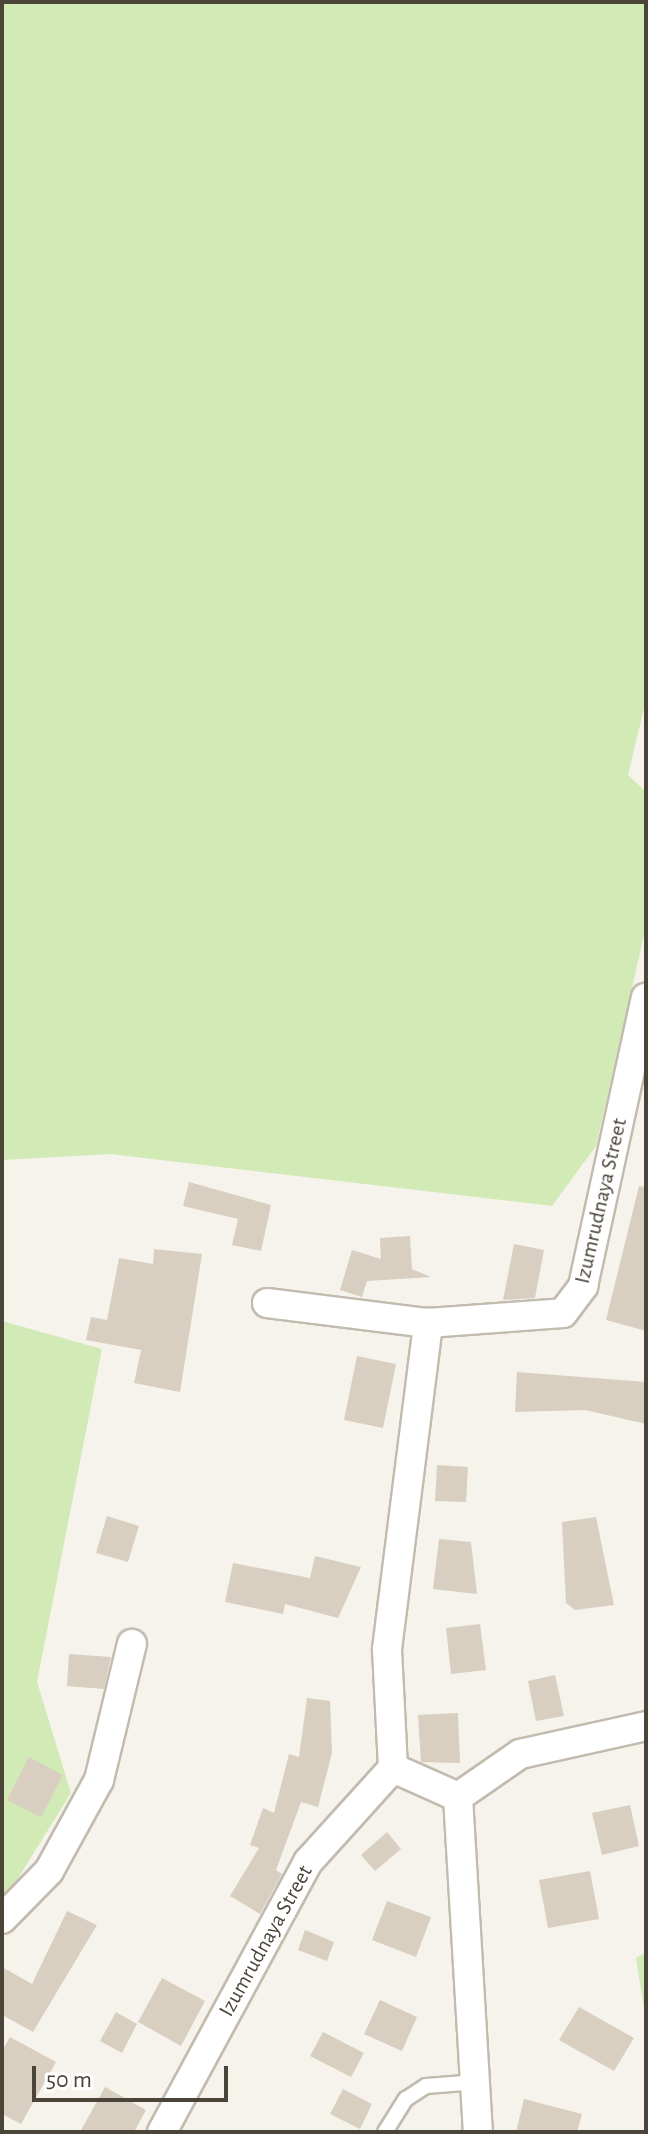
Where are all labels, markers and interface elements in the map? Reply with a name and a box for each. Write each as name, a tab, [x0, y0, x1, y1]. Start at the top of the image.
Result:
street label: Izumrudnaya Street	[569, 1116, 633, 1286]
street label: Izumrudnaya Street	[214, 1861, 318, 2021]
scale bar	[36, 2050, 232, 2100]
text: 50 m	[46, 2068, 92, 2092]

